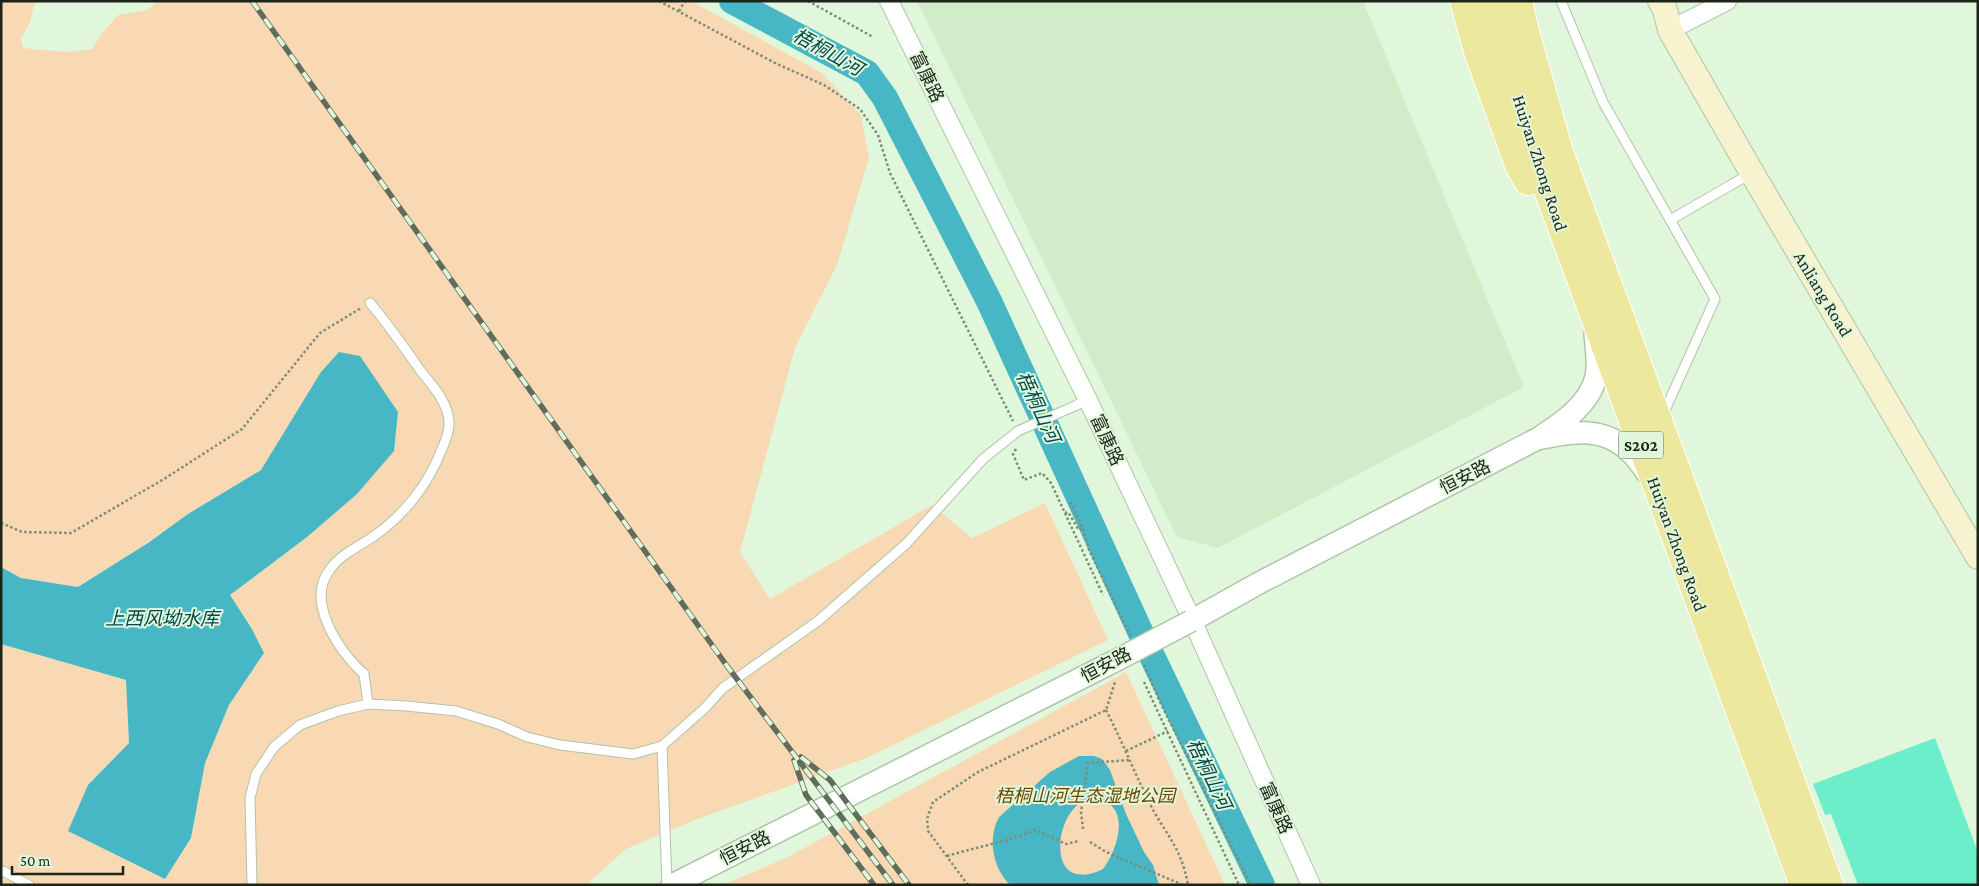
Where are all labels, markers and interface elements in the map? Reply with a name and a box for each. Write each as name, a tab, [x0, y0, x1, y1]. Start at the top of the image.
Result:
water label: 梧桐山河	[790, 24, 870, 82]
street label: 富康路	[906, 48, 948, 106]
street label: Huiyan Zhong Road	[1509, 92, 1572, 234]
street label: Anliang Road	[1790, 248, 1857, 341]
water label: 梧桐山河	[1012, 368, 1065, 449]
street label: 富康路	[1087, 411, 1127, 469]
road number: S202	[1618, 432, 1664, 458]
street label: 恒安路	[1436, 456, 1494, 498]
street label: Huiyan Zhong Road	[1643, 474, 1711, 615]
water label: 上西风坳水库	[105, 608, 222, 629]
street label: 恒安路	[1077, 643, 1135, 687]
water label: 梧桐山河	[1183, 735, 1237, 816]
street label: 富康路	[1256, 779, 1296, 837]
park label: 梧桐山河生态湿地公园	[995, 786, 1178, 806]
street label: 恒安路	[716, 827, 774, 869]
scale bar	[12, 844, 124, 876]
text: 50 m	[20, 853, 50, 869]

